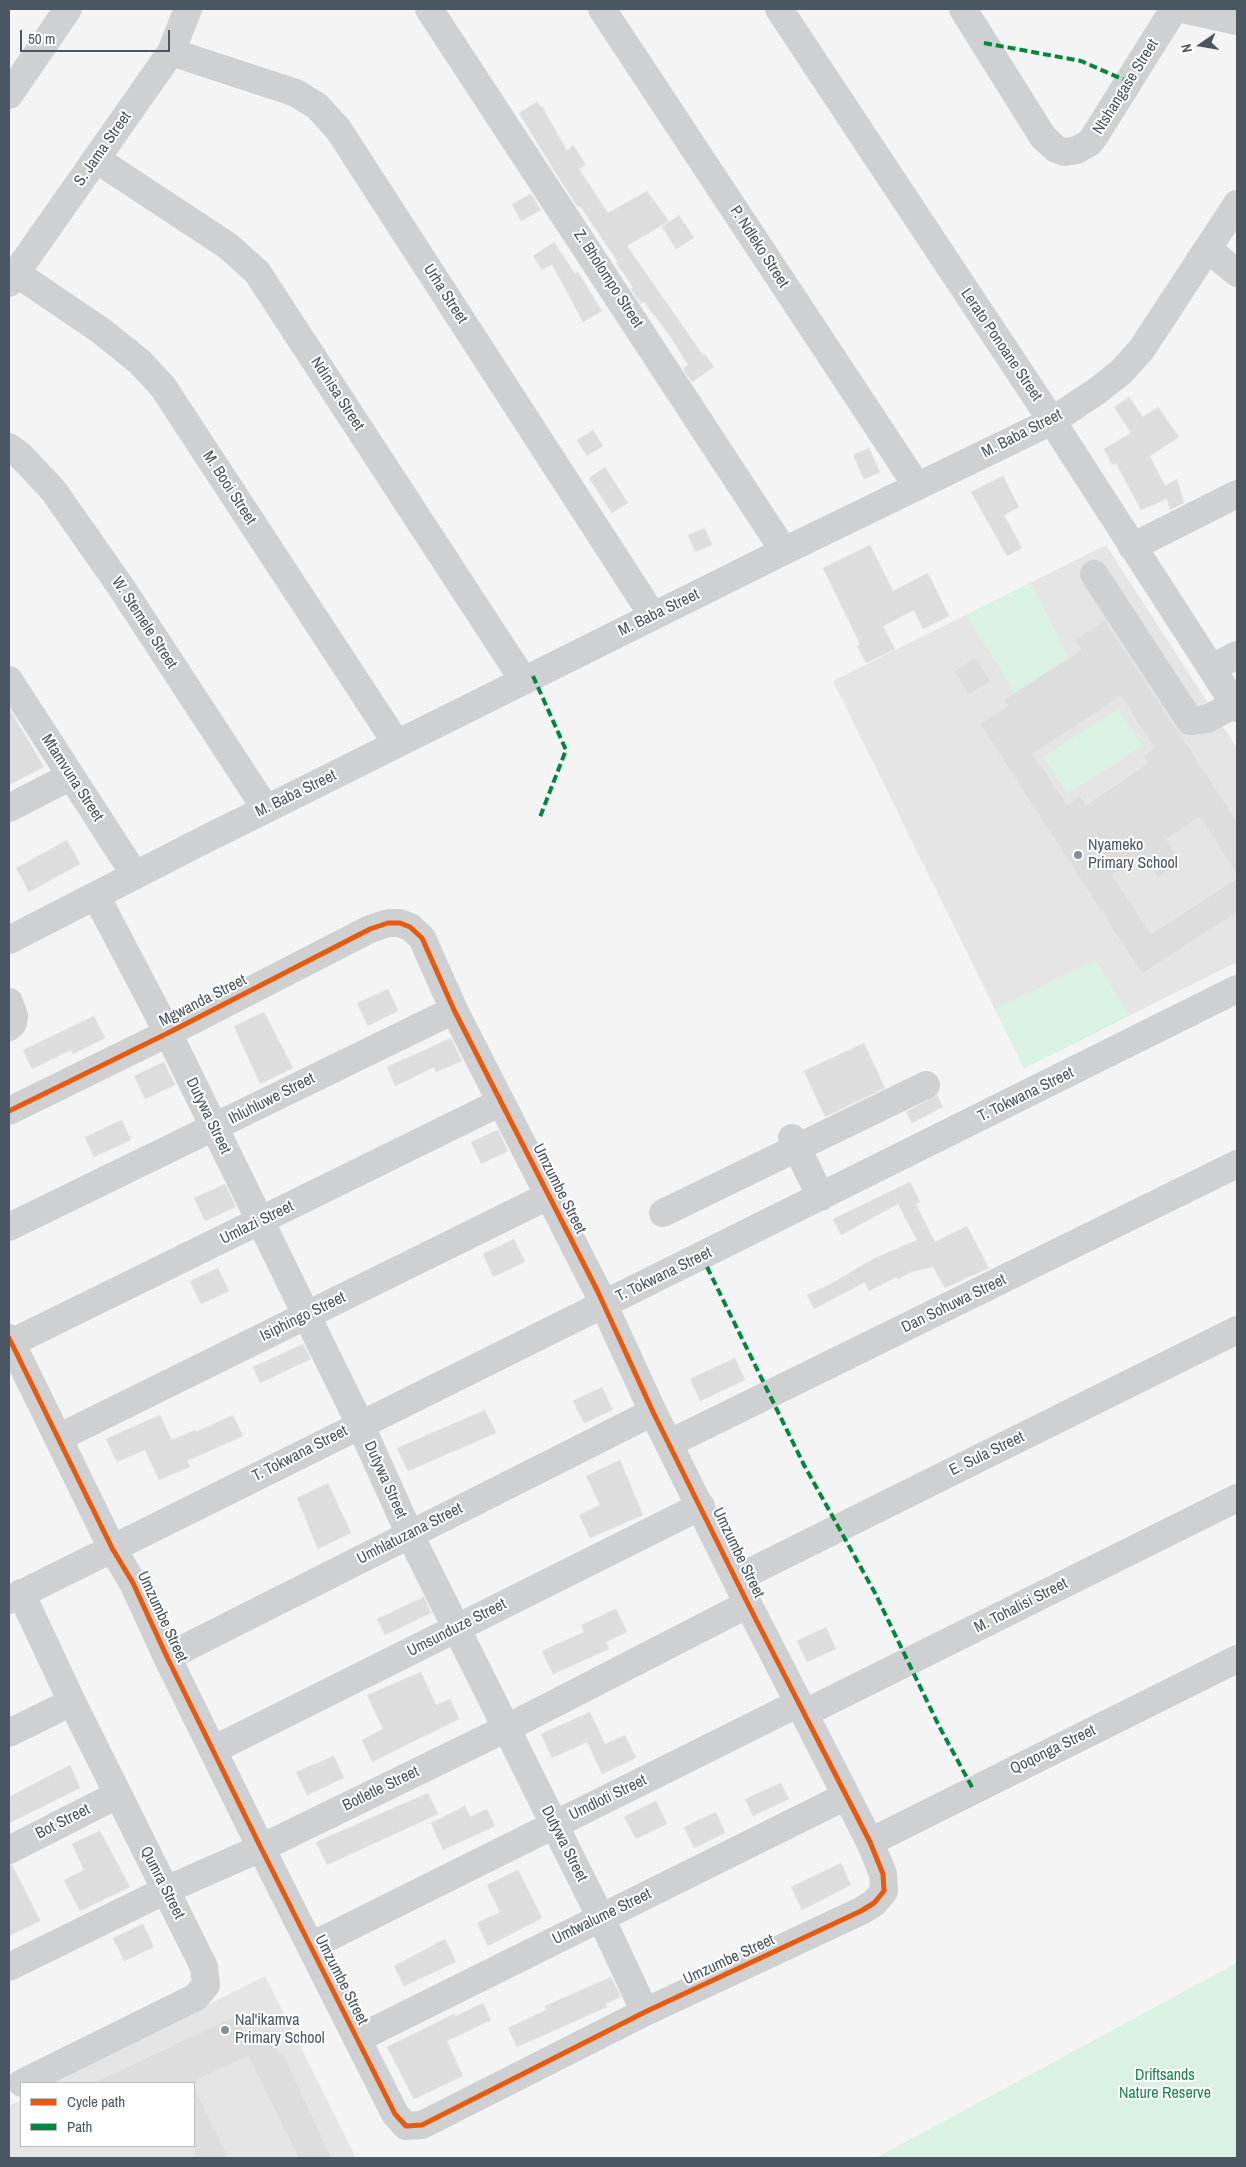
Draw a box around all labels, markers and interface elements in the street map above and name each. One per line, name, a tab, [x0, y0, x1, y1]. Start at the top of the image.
scale bar	[22, 20, 172, 52]
north arrow	[1176, 20, 1226, 70]
text: 50 m	[28, 28, 55, 49]
street label: Ntshangase Street	[1089, 36, 1163, 138]
text: N	[1177, 42, 1196, 54]
street label: S. Jama Street	[70, 108, 136, 190]
street label: P. Ndleko Street	[725, 202, 793, 292]
street label: Z. Bholompo Street	[569, 226, 647, 332]
street label: Urha Street	[419, 261, 471, 327]
street label: Lerato Ponoane Street	[956, 285, 1046, 405]
street label: Ndinisa Street	[306, 354, 368, 434]
street label: M. Baba Street	[979, 406, 1065, 462]
street label: M. Booi Street	[198, 448, 260, 528]
street label: W. Stemele Street	[107, 573, 181, 673]
street label: M. Baba Street	[615, 585, 703, 641]
street label: Mtamvuna Street	[37, 731, 107, 825]
street label: M. Baba Street	[252, 766, 340, 822]
place label: Nyameko Primary School	[1088, 836, 1178, 874]
marker: Nyameko Primary School	[1072, 849, 1084, 861]
street label: Mgwanda Street	[156, 971, 250, 1031]
street label: T. Tokwana Street	[975, 1064, 1077, 1126]
street label: Ihluhluwe Street	[226, 1069, 318, 1129]
street label: Dutywa Street	[181, 1075, 235, 1157]
street label: Umzumbe Street	[528, 1141, 590, 1237]
street label: Umlazi Street	[217, 1197, 297, 1249]
street label: T. Tokwana Street	[613, 1244, 715, 1306]
street label: Dan Sohuwa Street	[899, 1270, 1009, 1338]
street label: Isiphingo Street	[257, 1288, 349, 1346]
street label: T. Tokwana Street	[249, 1422, 351, 1486]
street label: E. Sula Street	[946, 1428, 1028, 1480]
street label: Dutywa Street	[359, 1438, 411, 1522]
street label: Umhlatuzana Street	[354, 1499, 466, 1569]
street label: Umzumbe Street	[708, 1505, 768, 1601]
street label: Umzumbe Street	[132, 1568, 192, 1666]
street label: M. Tohalisi Street	[971, 1574, 1071, 1638]
street label: Umsunduze Street	[404, 1595, 510, 1661]
street label: Qoqonga Street	[1007, 1721, 1099, 1779]
street label: Botletle Street	[340, 1762, 422, 1816]
street label: Umdloti Street	[566, 1771, 650, 1825]
street label: Bot Street	[33, 1800, 93, 1844]
street label: Dutywa Street	[537, 1803, 591, 1885]
street label: Qumra Street	[136, 1844, 188, 1922]
street label: Umtwalume Street	[549, 1885, 655, 1949]
street label: Umzumbe Street	[680, 1930, 778, 1990]
street label: Umzumbe Street	[310, 1932, 372, 2028]
place label: Nal'ikamva Primary School	[235, 2011, 325, 2049]
marker: Nal'ikamva Primary School	[219, 2024, 231, 2036]
park label: Driftsands Nature Reserve	[1119, 2066, 1211, 2104]
legend	[20, 2082, 195, 2147]
text: Cycle path	[67, 2091, 125, 2112]
text: Path	[67, 2116, 92, 2137]

